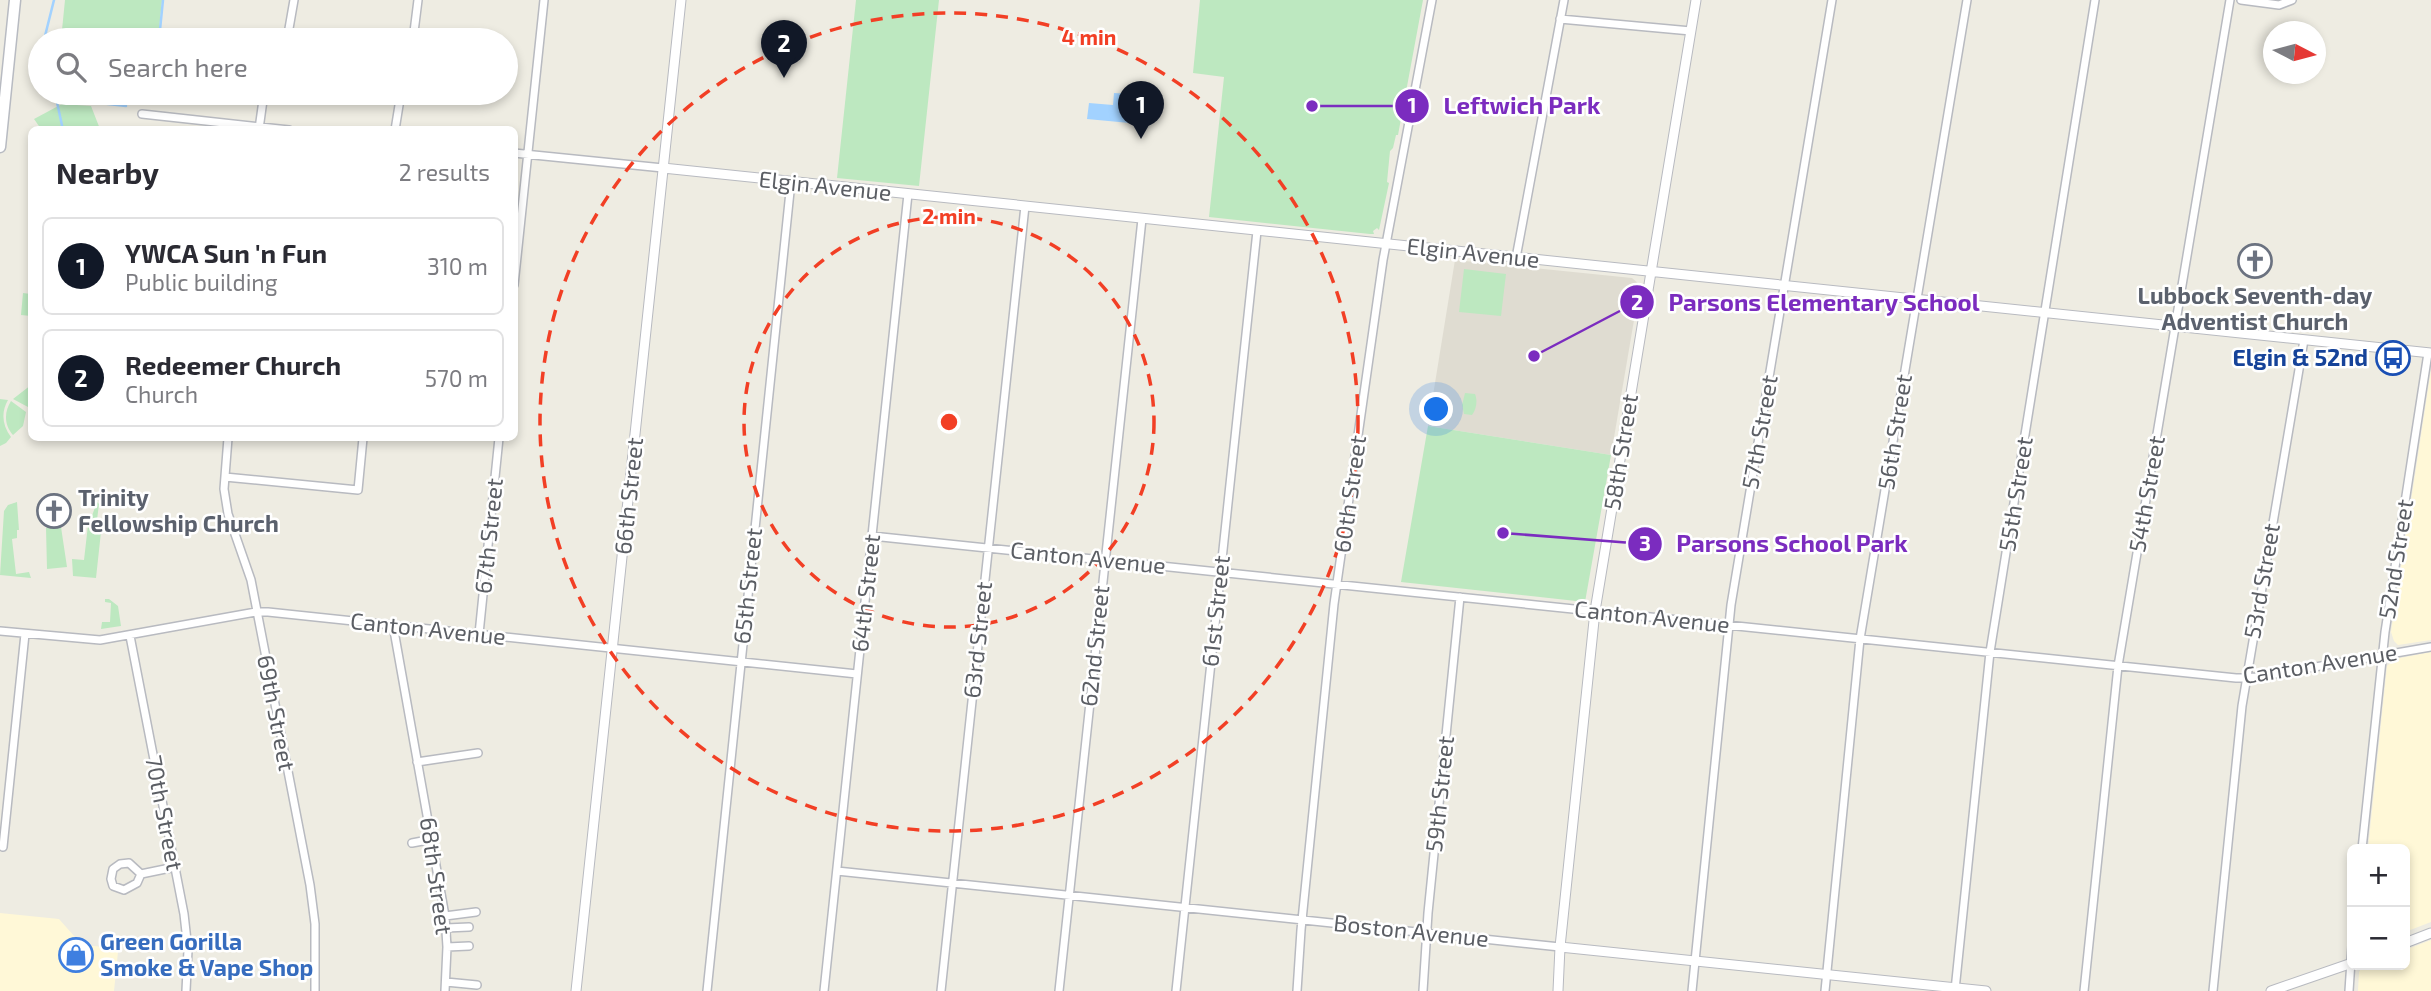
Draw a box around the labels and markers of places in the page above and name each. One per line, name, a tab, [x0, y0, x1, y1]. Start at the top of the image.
pin: 2	[761, 20, 807, 78]
pin: 1	[1118, 81, 1164, 139]
callout: Leftwich Park	[1395, 83, 1615, 128]
church icon: Lubbock Seventh-day Adventist Church	[2236, 242, 2274, 280]
callout: Parsons Elementary School	[1619, 280, 1994, 325]
place label: Lubbock Seventh-day Adventist Church	[2138, 281, 2372, 335]
bus stop icon: Elgin & 52nd	[2374, 339, 2412, 377]
place label: Elgin & 52nd	[2232, 343, 2368, 371]
centre of rings	[937, 410, 961, 434]
place label: Trinity Fellowship Church	[78, 483, 279, 537]
church icon: Trinity Fellowship Church	[35, 492, 73, 530]
callout: Parsons School Park	[1627, 522, 1922, 567]
place label: Green Gorilla Smoke & Vape Shop	[100, 927, 313, 981]
shop icon: Green Gorilla Smoke & Vape Shop	[57, 936, 95, 974]

